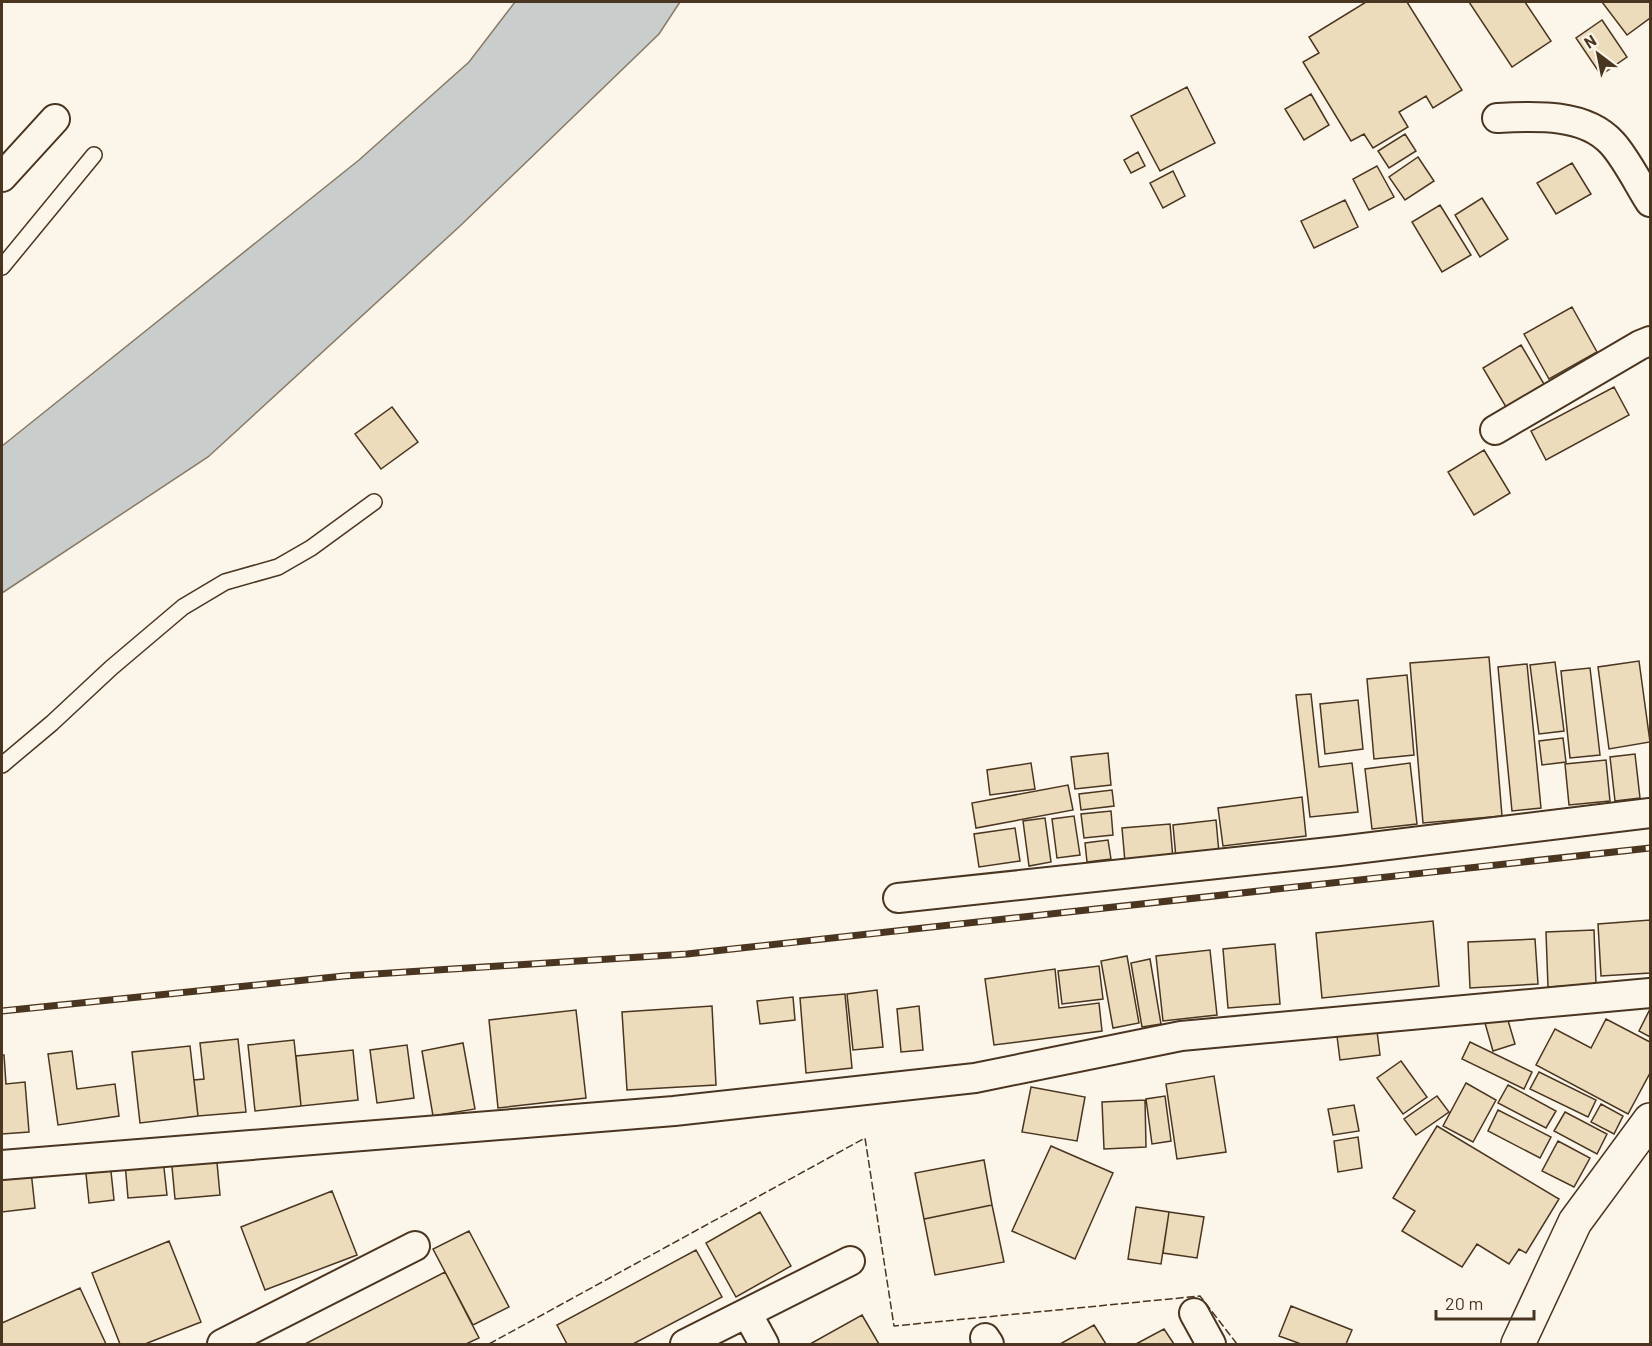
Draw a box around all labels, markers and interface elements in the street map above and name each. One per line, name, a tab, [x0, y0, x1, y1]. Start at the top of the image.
north arrow	[1568, 24, 1628, 84]
text: N	[1580, 30, 1599, 52]
scale bar	[1436, 1283, 1534, 1321]
text: 20 m	[1445, 1292, 1483, 1314]

